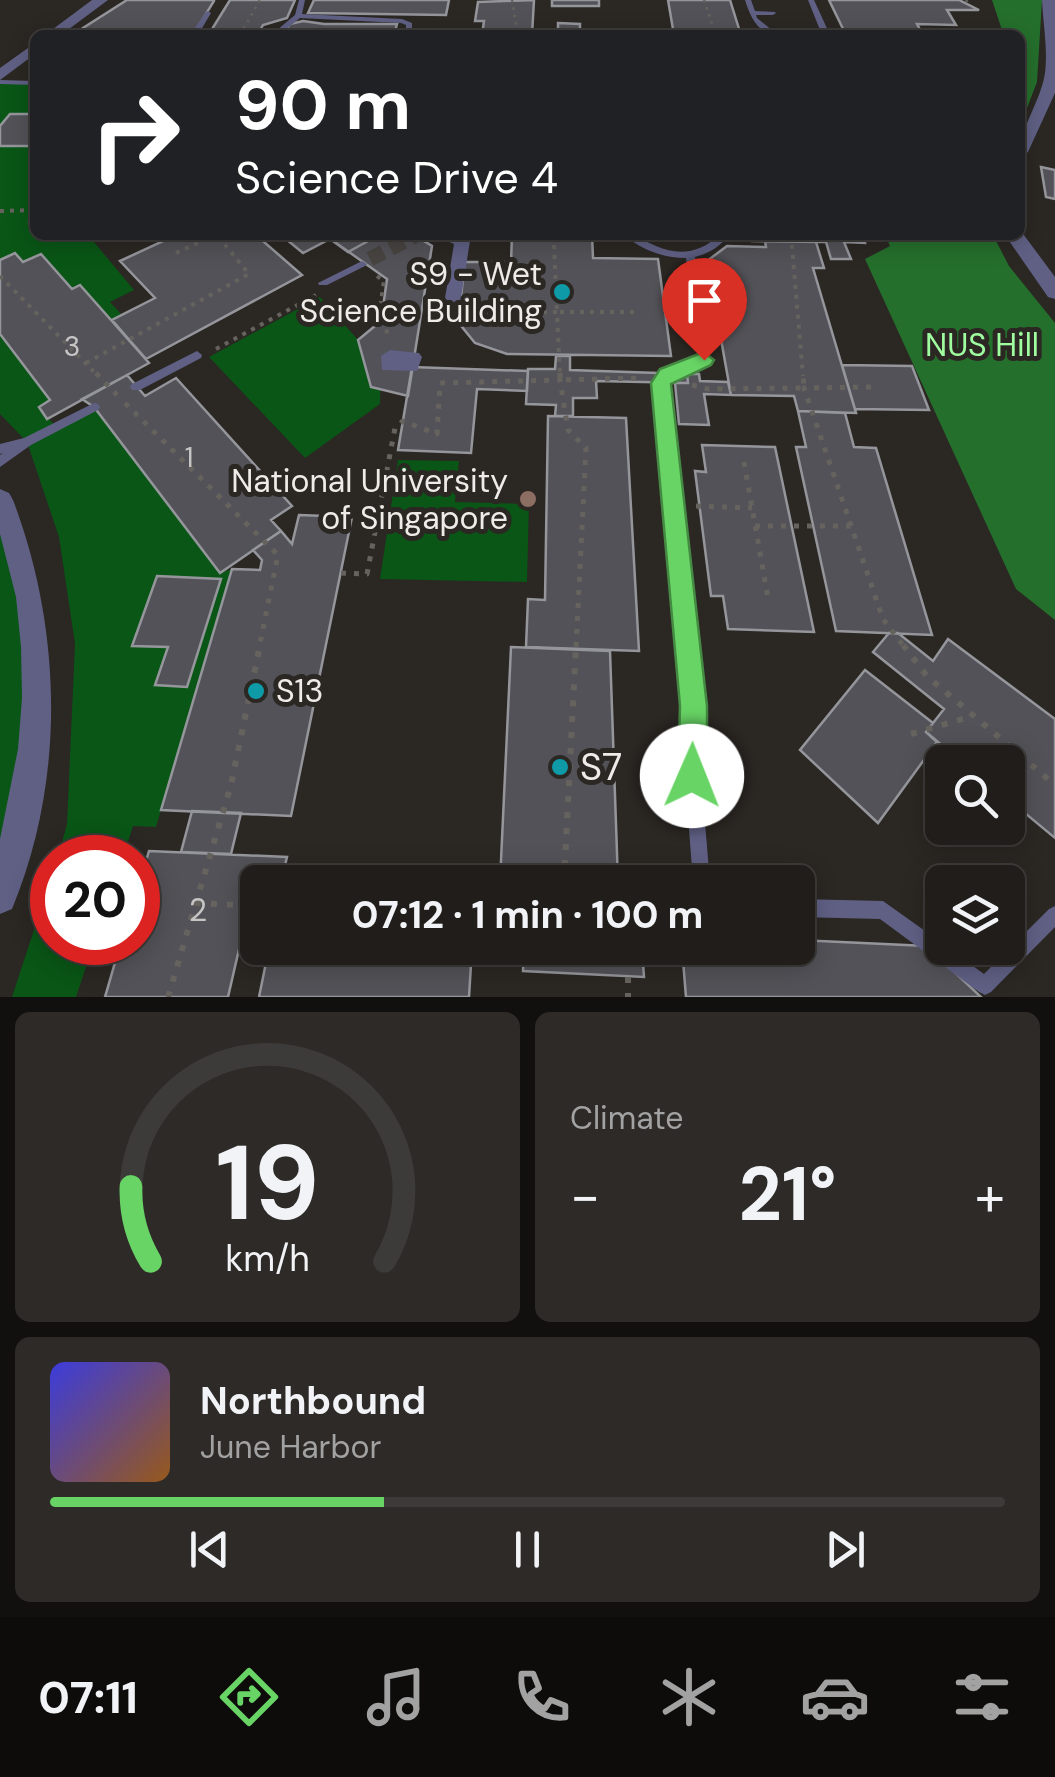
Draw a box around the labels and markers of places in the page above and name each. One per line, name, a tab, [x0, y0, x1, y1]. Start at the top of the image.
place label: S9 - Wet Science Building	[300, 253, 542, 332]
pin	[662, 258, 747, 361]
marker: S9 - Wet Science Building	[551, 281, 573, 303]
place label: National University of Singapore	[231, 460, 508, 539]
marker: National University of Singapore	[517, 488, 539, 510]
place label: S13	[276, 670, 323, 712]
marker: S13	[245, 680, 267, 702]
place label: S7	[580, 742, 622, 792]
marker: S7	[549, 756, 571, 778]

